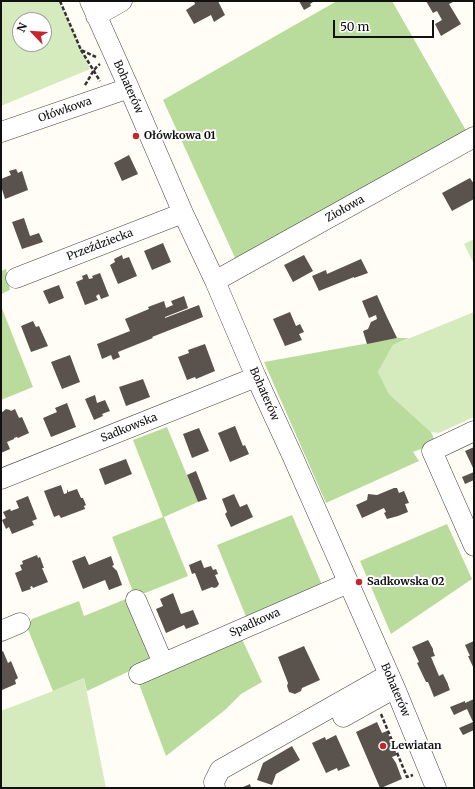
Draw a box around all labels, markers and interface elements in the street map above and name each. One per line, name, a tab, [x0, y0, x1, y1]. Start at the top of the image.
north arrow	[12, 12, 52, 52]
scale bar	[335, 12, 436, 38]
text: 50 m	[340, 19, 369, 34]
text: N	[14, 20, 30, 34]
street label: Bohaterów	[110, 58, 146, 116]
street label: Ołówkowa	[37, 95, 93, 125]
place label: Ołówkowa 01	[144, 129, 216, 143]
marker: Ołówkowa 01	[131, 131, 141, 141]
street label: Ziołowa	[323, 193, 367, 225]
street label: Przeździecka	[65, 226, 135, 264]
street label: Bohaterów	[246, 365, 282, 423]
street label: Sadkowska	[99, 411, 159, 445]
place label: Sadkowska 02	[367, 575, 445, 589]
marker: Sadkowska 02	[354, 577, 364, 587]
street label: Spadkowa	[228, 606, 282, 640]
street label: Bohaterów	[378, 661, 412, 719]
place label: Lewiatan	[391, 739, 441, 753]
marker: Lewiatan	[378, 741, 388, 751]

